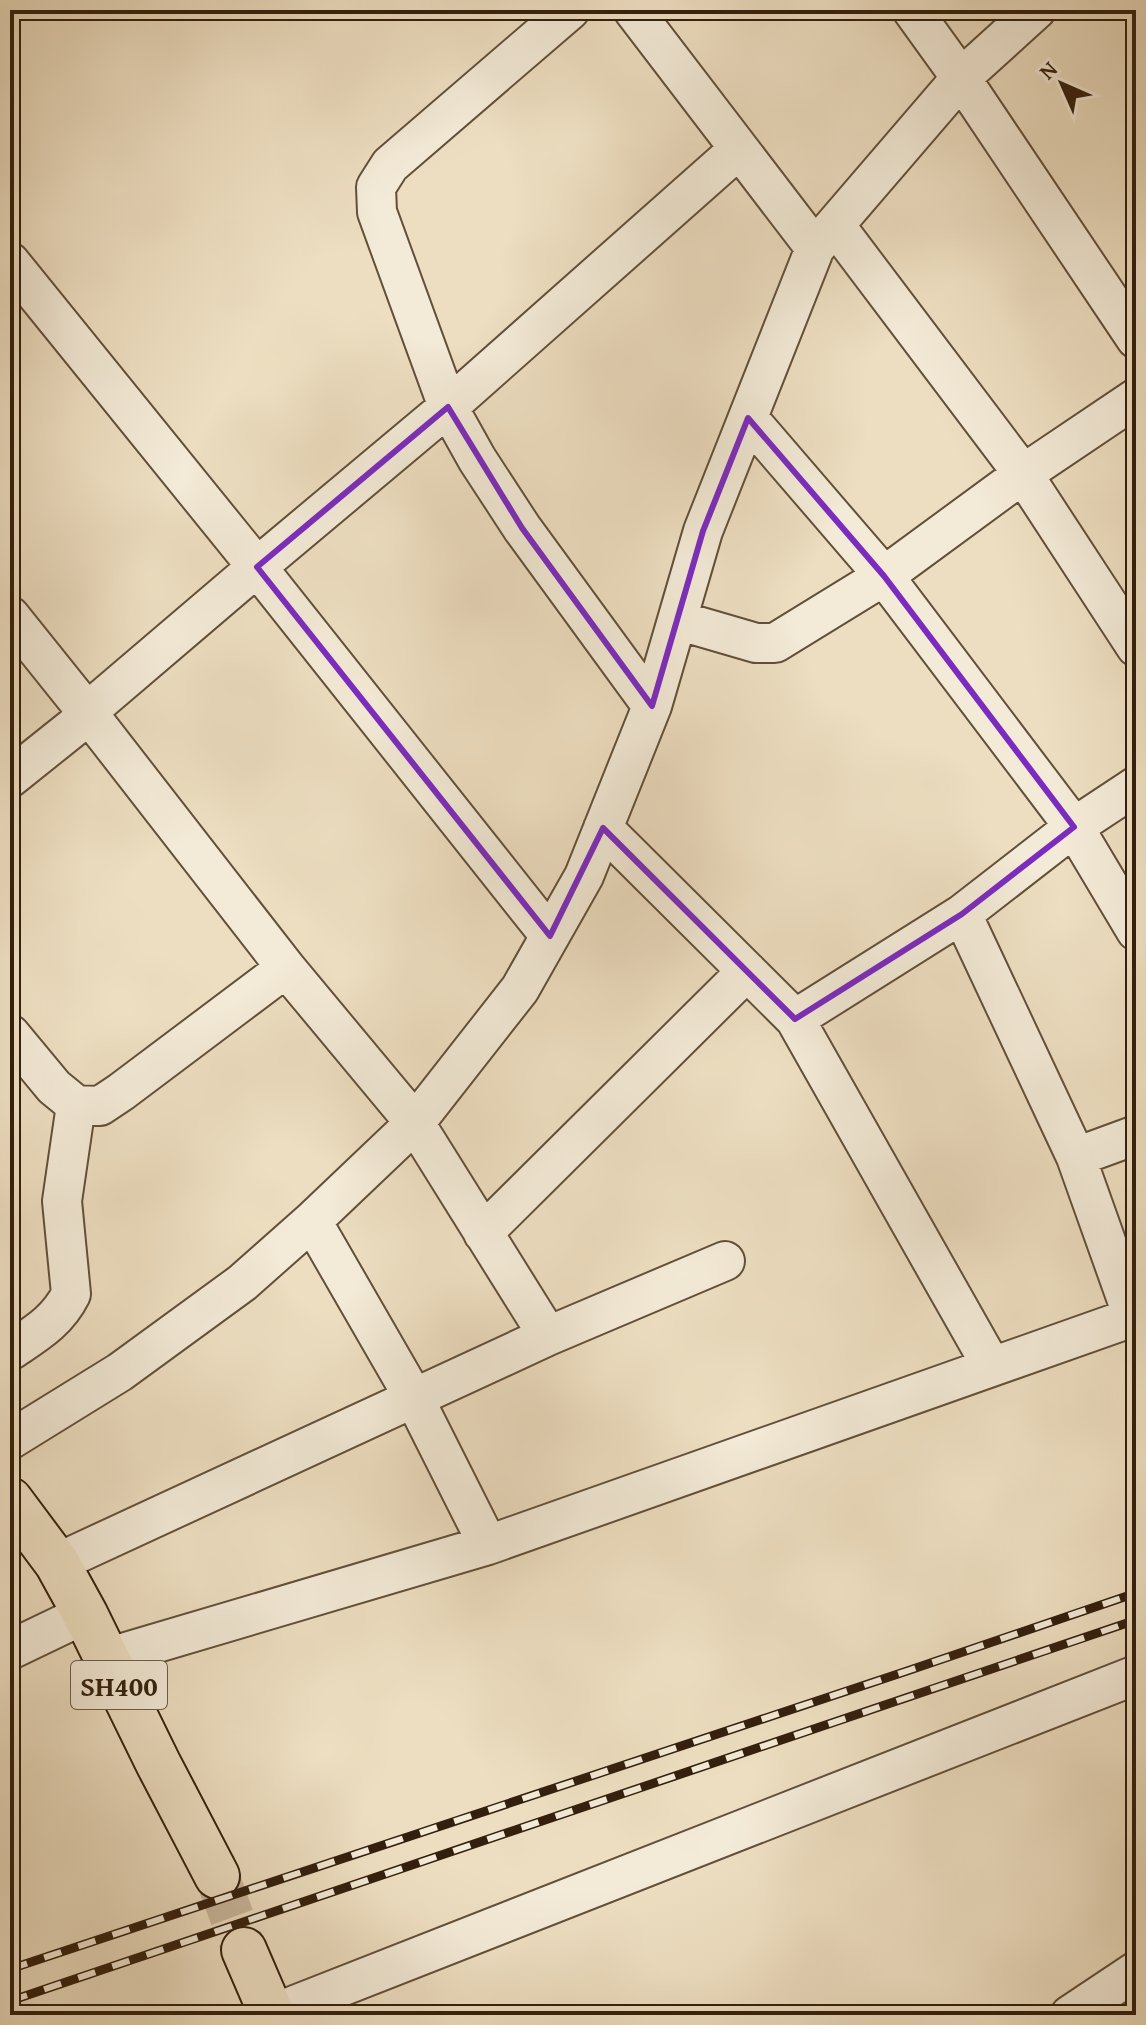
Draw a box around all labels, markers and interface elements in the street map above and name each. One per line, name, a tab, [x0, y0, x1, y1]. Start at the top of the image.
north arrow	[1022, 44, 1102, 124]
text: N	[1031, 53, 1065, 86]
road number: SH400	[71, 1661, 167, 1709]

